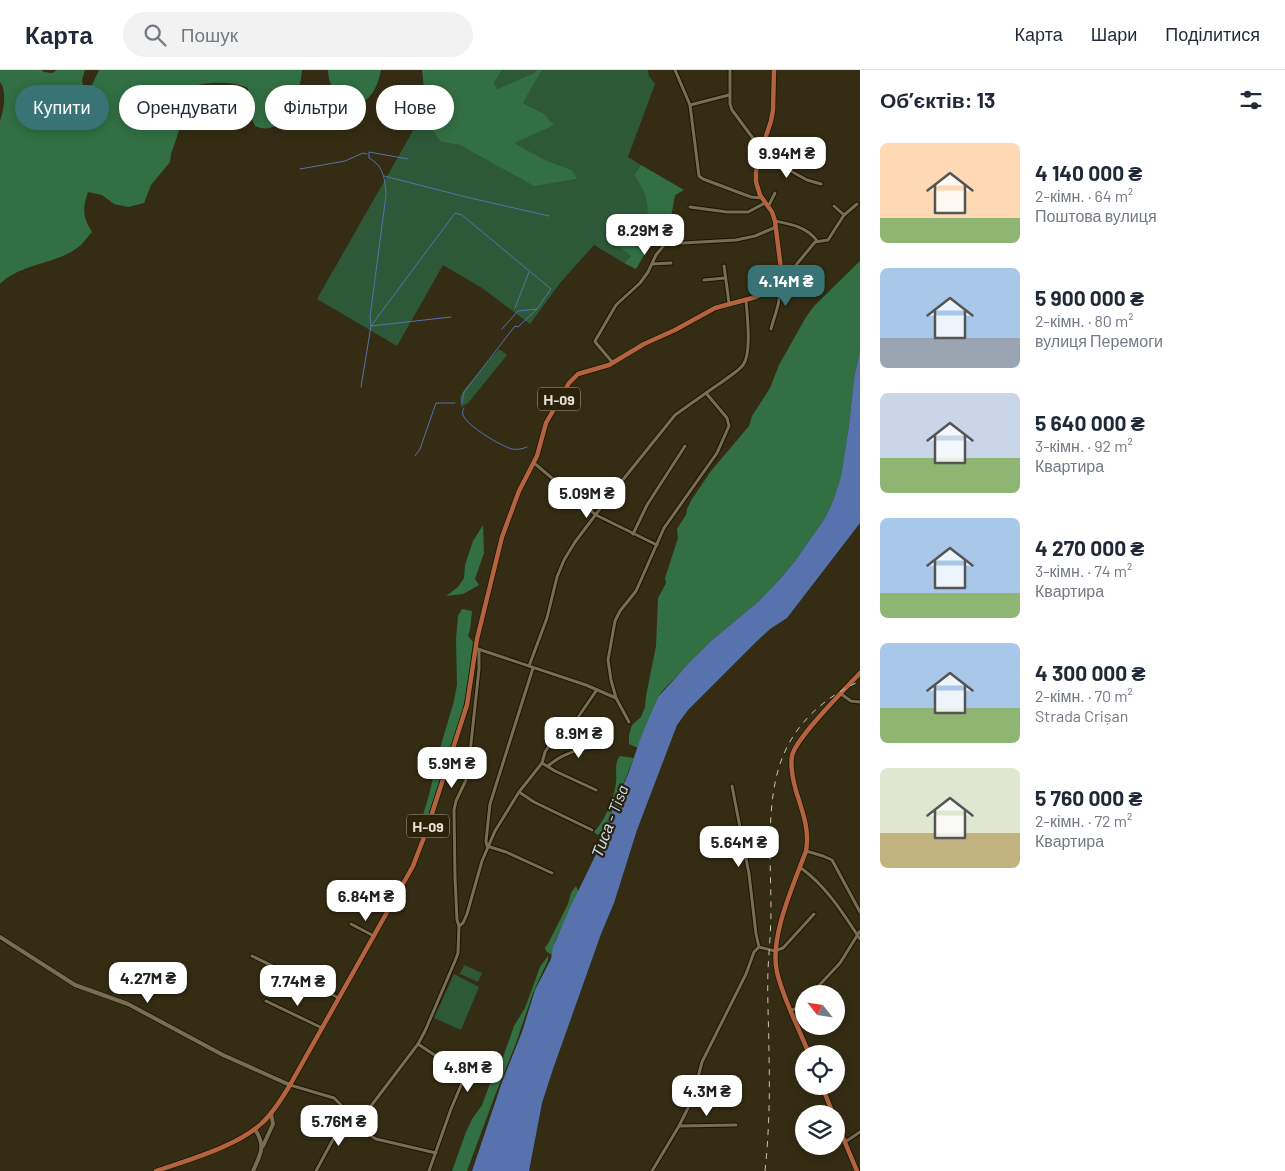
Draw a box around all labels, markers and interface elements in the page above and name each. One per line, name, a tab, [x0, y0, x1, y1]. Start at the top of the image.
search box	[123, 12, 473, 57]
text: Карта	[25, 20, 93, 49]
icon: search	[141, 21, 169, 49]
text: Пошук	[181, 23, 238, 46]
text: Карта	[1015, 23, 1063, 45]
text: Шари	[1091, 23, 1137, 45]
text: Поділитися	[1165, 23, 1260, 45]
chip: Купити	[15, 85, 109, 130]
chip: Орендувати	[119, 85, 255, 130]
chip: Фільтри	[265, 85, 366, 130]
chip: Нове	[376, 85, 454, 130]
icon: filters	[1237, 86, 1265, 114]
text: Об’єктів: 13	[880, 87, 995, 112]
pin: 9.94M ₴	[741, 136, 833, 179]
text: 9.94M ₴	[759, 143, 815, 162]
text: 4 140 000 ₴	[1035, 160, 1142, 185]
icon: home	[920, 163, 980, 223]
text: 2-кімн. · 64 m²	[1035, 186, 1133, 205]
text: Поштова вулиця	[1035, 206, 1157, 225]
pin: 8.29M ₴	[599, 214, 691, 256]
text: 8.29M ₴	[617, 220, 673, 239]
pin: 4.14M ₴	[740, 264, 832, 307]
text: 4.14M ₴	[759, 271, 813, 290]
text: 5 900 000 ₴	[1035, 285, 1144, 310]
icon: home	[920, 288, 980, 348]
text: 2-кімн. · 80 m²	[1035, 311, 1134, 330]
text: вулиця Перемоги	[1035, 331, 1163, 350]
road number: Н-09	[538, 388, 580, 410]
text: 5 640 000 ₴	[1035, 410, 1145, 435]
icon: home	[920, 413, 980, 473]
text: 3-кімн. · 92 m²	[1035, 436, 1133, 455]
text: Квартира	[1035, 456, 1104, 475]
pin: 5.09M ₴	[541, 476, 633, 519]
text: 5.09M ₴	[559, 483, 615, 502]
text: 4 270 000 ₴	[1035, 535, 1144, 560]
icon: home	[920, 538, 980, 598]
text: 3-кімн. · 74 m²	[1035, 561, 1132, 580]
text: Квартира	[1035, 581, 1104, 600]
text: 4 300 000 ₴	[1035, 660, 1146, 685]
icon: home	[920, 663, 980, 723]
text: 2-кімн. · 70 m²	[1035, 686, 1133, 705]
text: Strada Crișan	[1035, 706, 1128, 725]
pin: 8.9M ₴	[538, 716, 620, 759]
text: 8.9M ₴	[556, 723, 602, 742]
pin: 5.9M ₴	[411, 746, 493, 789]
text: 5.9M ₴	[429, 753, 475, 772]
water label: Тиса - Tisa	[587, 782, 631, 860]
text: 5 760 000 ₴	[1035, 785, 1143, 810]
icon: home	[920, 788, 980, 848]
text: 2-кімн. · 72 m²	[1035, 811, 1132, 830]
road number: Н-09	[407, 814, 449, 838]
pin: 5.64M ₴	[693, 826, 785, 868]
text: Квартира	[1035, 831, 1104, 850]
text: 5.64M ₴	[711, 832, 767, 851]
pin: 6.84M ₴	[320, 880, 412, 922]
text: 6.84M ₴	[338, 886, 394, 905]
pin: 4.27M ₴	[102, 962, 194, 1004]
pin: 7.74M ₴	[252, 964, 344, 1007]
text: 4.27M ₴	[120, 968, 176, 987]
text: 7.74M ₴	[271, 971, 325, 990]
north arrow	[795, 985, 845, 1035]
map controls	[795, 985, 845, 1155]
button: locate	[795, 1045, 845, 1095]
pin: 4.8M ₴	[427, 1050, 509, 1093]
text: 4.8M ₴	[444, 1057, 492, 1076]
pin: 4.3M ₴	[666, 1074, 748, 1117]
text: 4.3M ₴	[683, 1081, 731, 1100]
pin: 5.76M ₴	[293, 1104, 385, 1147]
button: layers	[795, 1105, 845, 1155]
text: 5.76M ₴	[312, 1111, 366, 1130]

